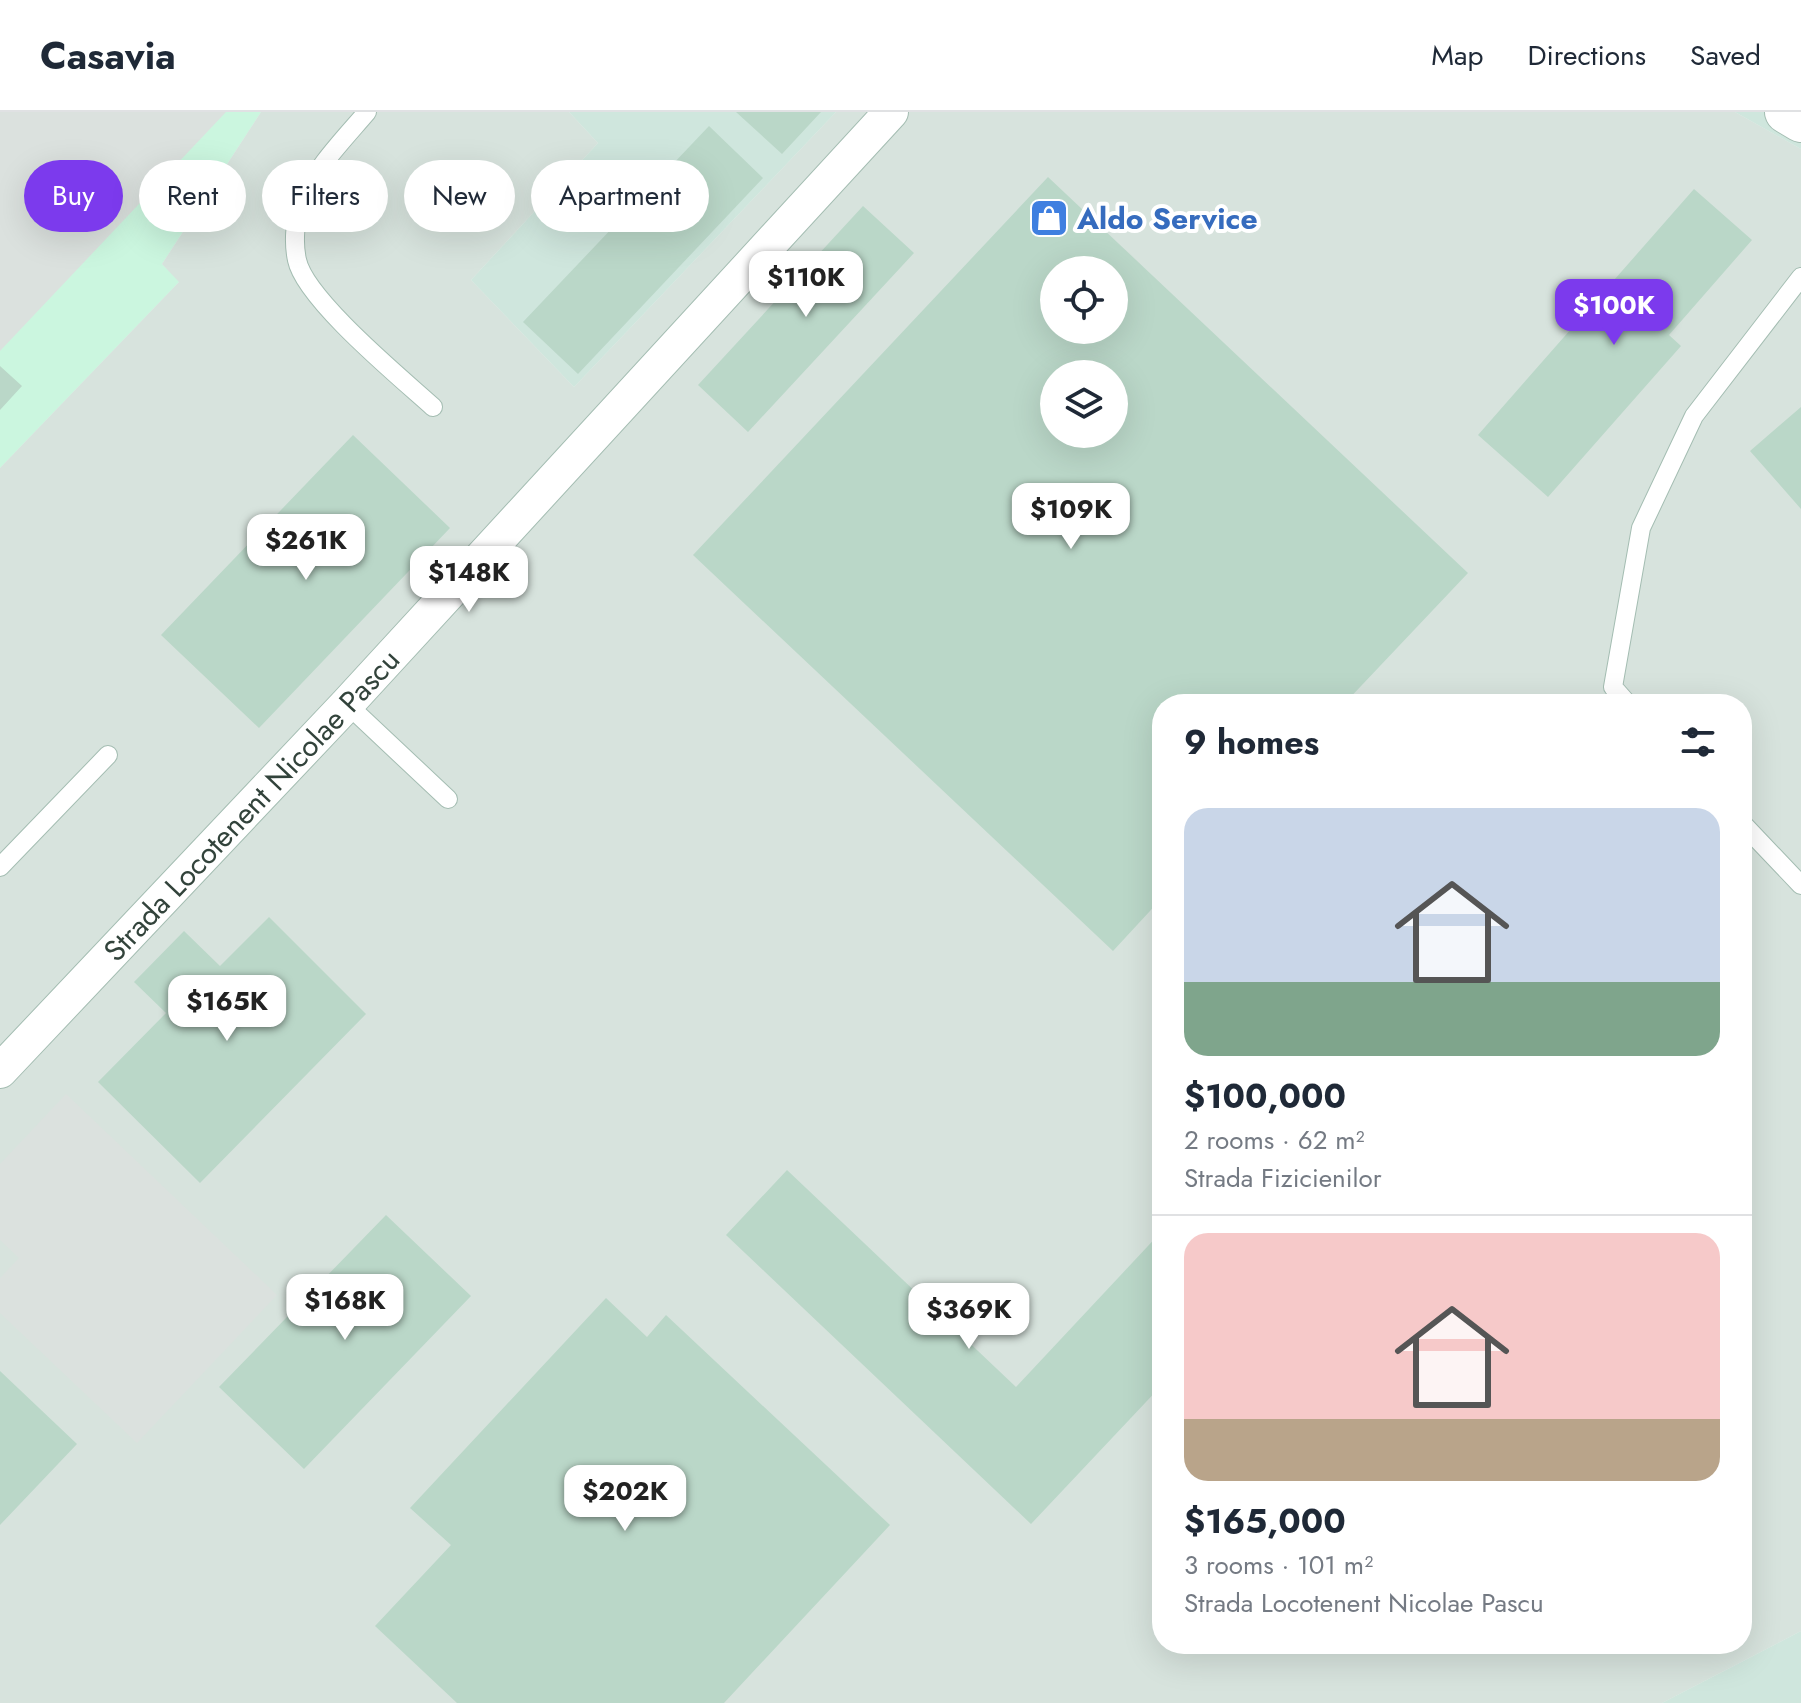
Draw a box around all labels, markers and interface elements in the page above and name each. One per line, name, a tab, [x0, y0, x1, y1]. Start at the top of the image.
text: Casavia	[40, 28, 176, 83]
text: Map	[1431, 35, 1483, 76]
text: Directions	[1527, 35, 1646, 76]
text: Saved	[1690, 35, 1761, 76]
chip: Buy	[24, 160, 123, 232]
chip: Rent	[139, 160, 246, 232]
chip: Filters	[262, 160, 388, 232]
chip: New	[404, 160, 515, 232]
chip: Apartment	[531, 160, 709, 232]
shop icon: Aldo Service	[1028, 197, 1070, 239]
place label: Aldo Service	[1076, 197, 1258, 240]
pin: $110K	[750, 251, 862, 319]
map controls	[1040, 256, 1128, 448]
button: locate	[1040, 256, 1128, 344]
text: $110K	[767, 258, 845, 296]
pin: $100K	[1558, 279, 1670, 347]
text: $100K	[1573, 286, 1655, 324]
button: layers	[1040, 360, 1128, 448]
pin: $109K	[1015, 483, 1127, 551]
text: $109K	[1030, 490, 1112, 528]
pin: $261K	[250, 514, 362, 582]
text: $261K	[265, 521, 347, 559]
pin: $148K	[413, 546, 525, 614]
text: $148K	[428, 553, 510, 591]
street label: Strada Locotenent Nicolae Pascu	[93, 639, 409, 971]
text: 9 homes	[1184, 718, 1319, 767]
icon: filters	[1676, 720, 1720, 764]
icon: home	[1380, 860, 1524, 1004]
pin: $165K	[171, 975, 283, 1043]
text: $165K	[186, 982, 268, 1020]
text: $100,000	[1184, 1072, 1346, 1121]
text: 2 rooms · 62 m²	[1184, 1121, 1365, 1159]
text: Strada Fizicienilor	[1184, 1159, 1382, 1197]
pin: $168K	[289, 1274, 401, 1342]
text: $168K	[304, 1281, 386, 1319]
pin: $369K	[913, 1283, 1025, 1351]
icon: home	[1380, 1285, 1524, 1429]
text: $369K	[926, 1290, 1012, 1328]
pin: $202K	[569, 1465, 681, 1533]
text: $202K	[582, 1472, 668, 1510]
text: $165,000	[1184, 1497, 1346, 1546]
text: 3 rooms · 101 m²	[1184, 1546, 1373, 1584]
text: Strada Locotenent Nicolae Pascu	[1184, 1584, 1544, 1622]

